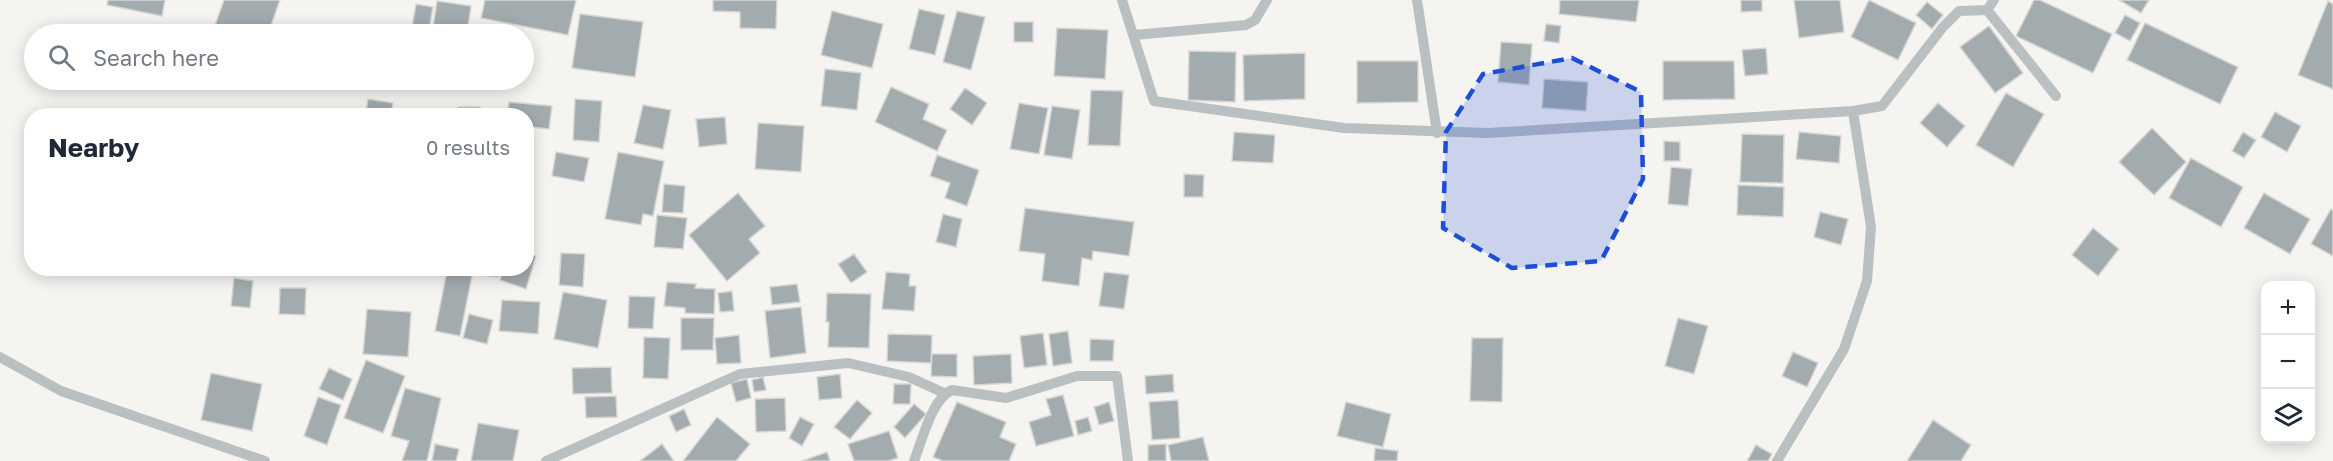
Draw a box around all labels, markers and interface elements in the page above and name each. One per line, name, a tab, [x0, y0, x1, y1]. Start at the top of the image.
search box	[24, 24, 534, 90]
icon: search	[45, 41, 78, 74]
text: Search here	[93, 44, 219, 71]
text: Nearby	[48, 132, 139, 163]
text: 0 results	[426, 135, 510, 159]
map controls	[2261, 281, 2315, 443]
button: +	[2261, 281, 2315, 335]
button: −	[2261, 335, 2315, 389]
button: layers	[2261, 389, 2315, 443]

